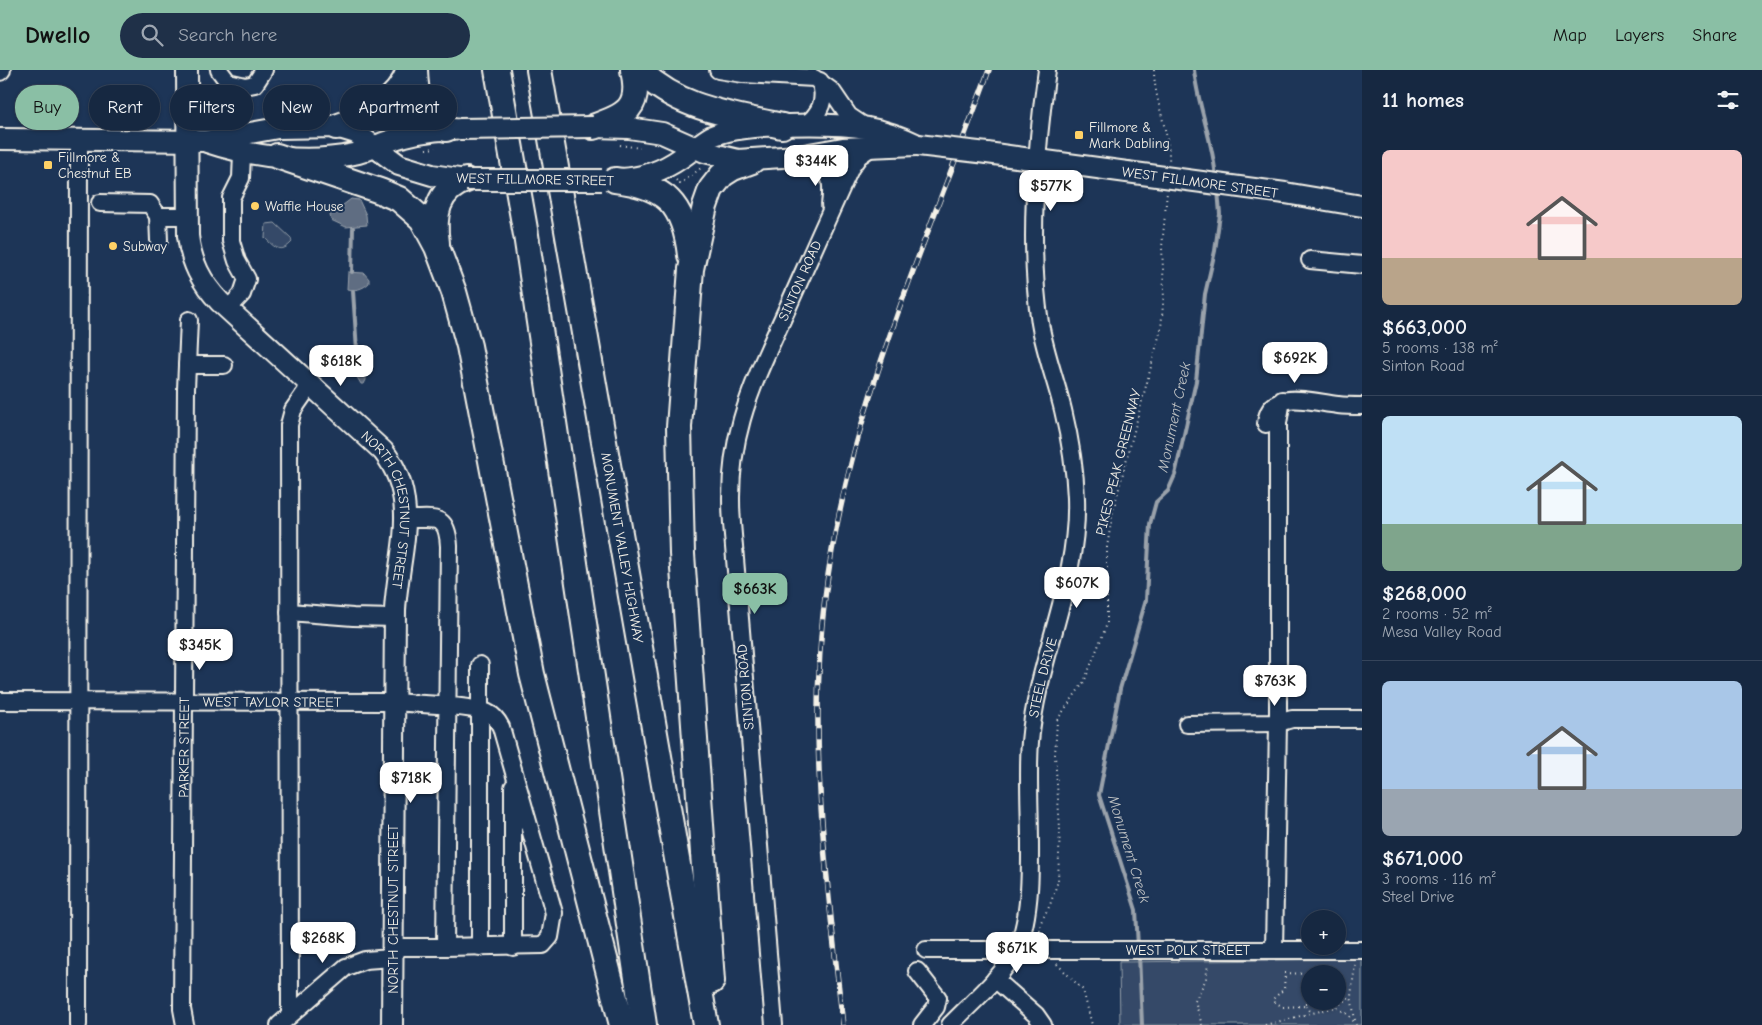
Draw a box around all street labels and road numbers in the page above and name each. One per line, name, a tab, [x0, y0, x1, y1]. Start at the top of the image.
street label: WEST FILLMORE STREET	[1121, 163, 1280, 202]
street label: WEST FILLMORE STREET	[456, 170, 615, 189]
street label: SINTON ROAD	[775, 238, 826, 324]
street label: PIKES PEAK GREENWAY	[1092, 386, 1145, 537]
street label: NORTH CHESTNUT STREET	[358, 427, 413, 590]
street label: MONUMENT VALLEY HIGHWAY	[597, 451, 647, 645]
street label: STEEL DRIVE	[1025, 635, 1061, 719]
street label: SINTON ROAD	[733, 643, 758, 731]
street label: WEST TAYLOR STREET	[203, 694, 342, 711]
street label: PARKER STREET	[175, 696, 193, 798]
street label: NORTH CHESTNUT STREET	[385, 824, 402, 994]
street label: WEST POLK STREET	[1126, 942, 1251, 959]

